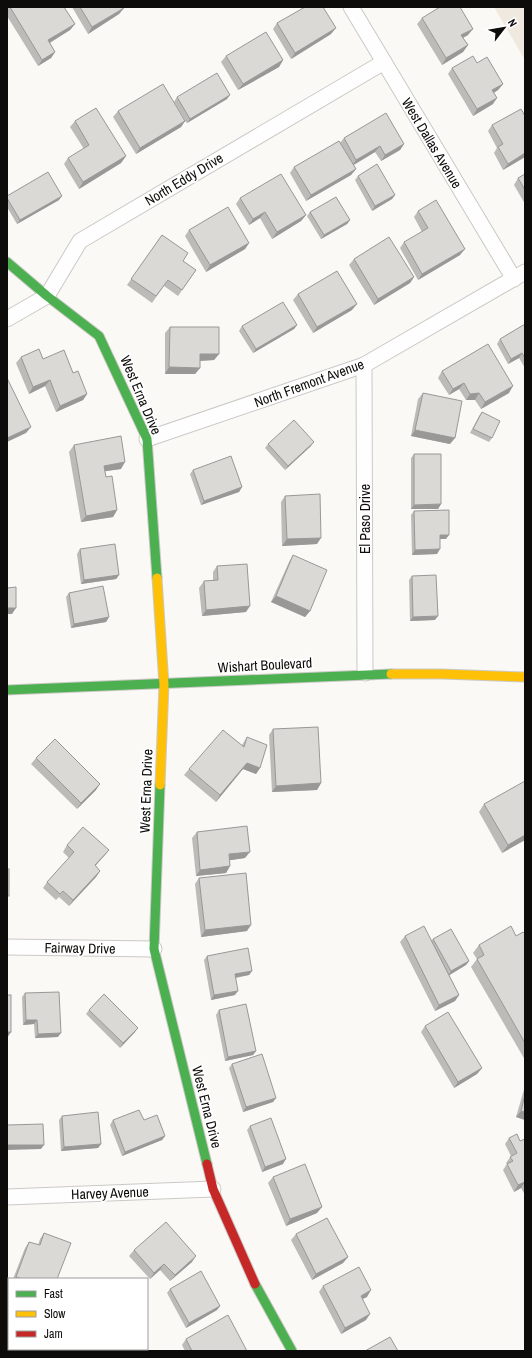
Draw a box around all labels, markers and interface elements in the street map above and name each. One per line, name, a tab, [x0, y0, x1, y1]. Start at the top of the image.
north arrow	[484, 8, 524, 48]
text: N	[505, 16, 520, 29]
street label: West Dallas Avenue	[398, 95, 466, 191]
street label: North Eddy Drive	[142, 149, 226, 209]
street label: West Erna Drive	[116, 353, 166, 437]
street label: North Fremont Avenue	[252, 355, 366, 411]
street label: El Paso Drive	[356, 484, 374, 554]
street label: Wishart Boulevard	[217, 654, 313, 676]
street label: West Erna Drive	[136, 749, 156, 833]
street label: Fairway Drive	[44, 938, 116, 958]
street label: West Erna Drive	[188, 1064, 226, 1150]
street label: Harvey Avenue	[71, 1183, 149, 1203]
legend	[8, 1278, 148, 1350]
text: Fast	[44, 1286, 63, 1302]
text: Slow	[44, 1306, 66, 1322]
text: Jam	[44, 1326, 63, 1342]

